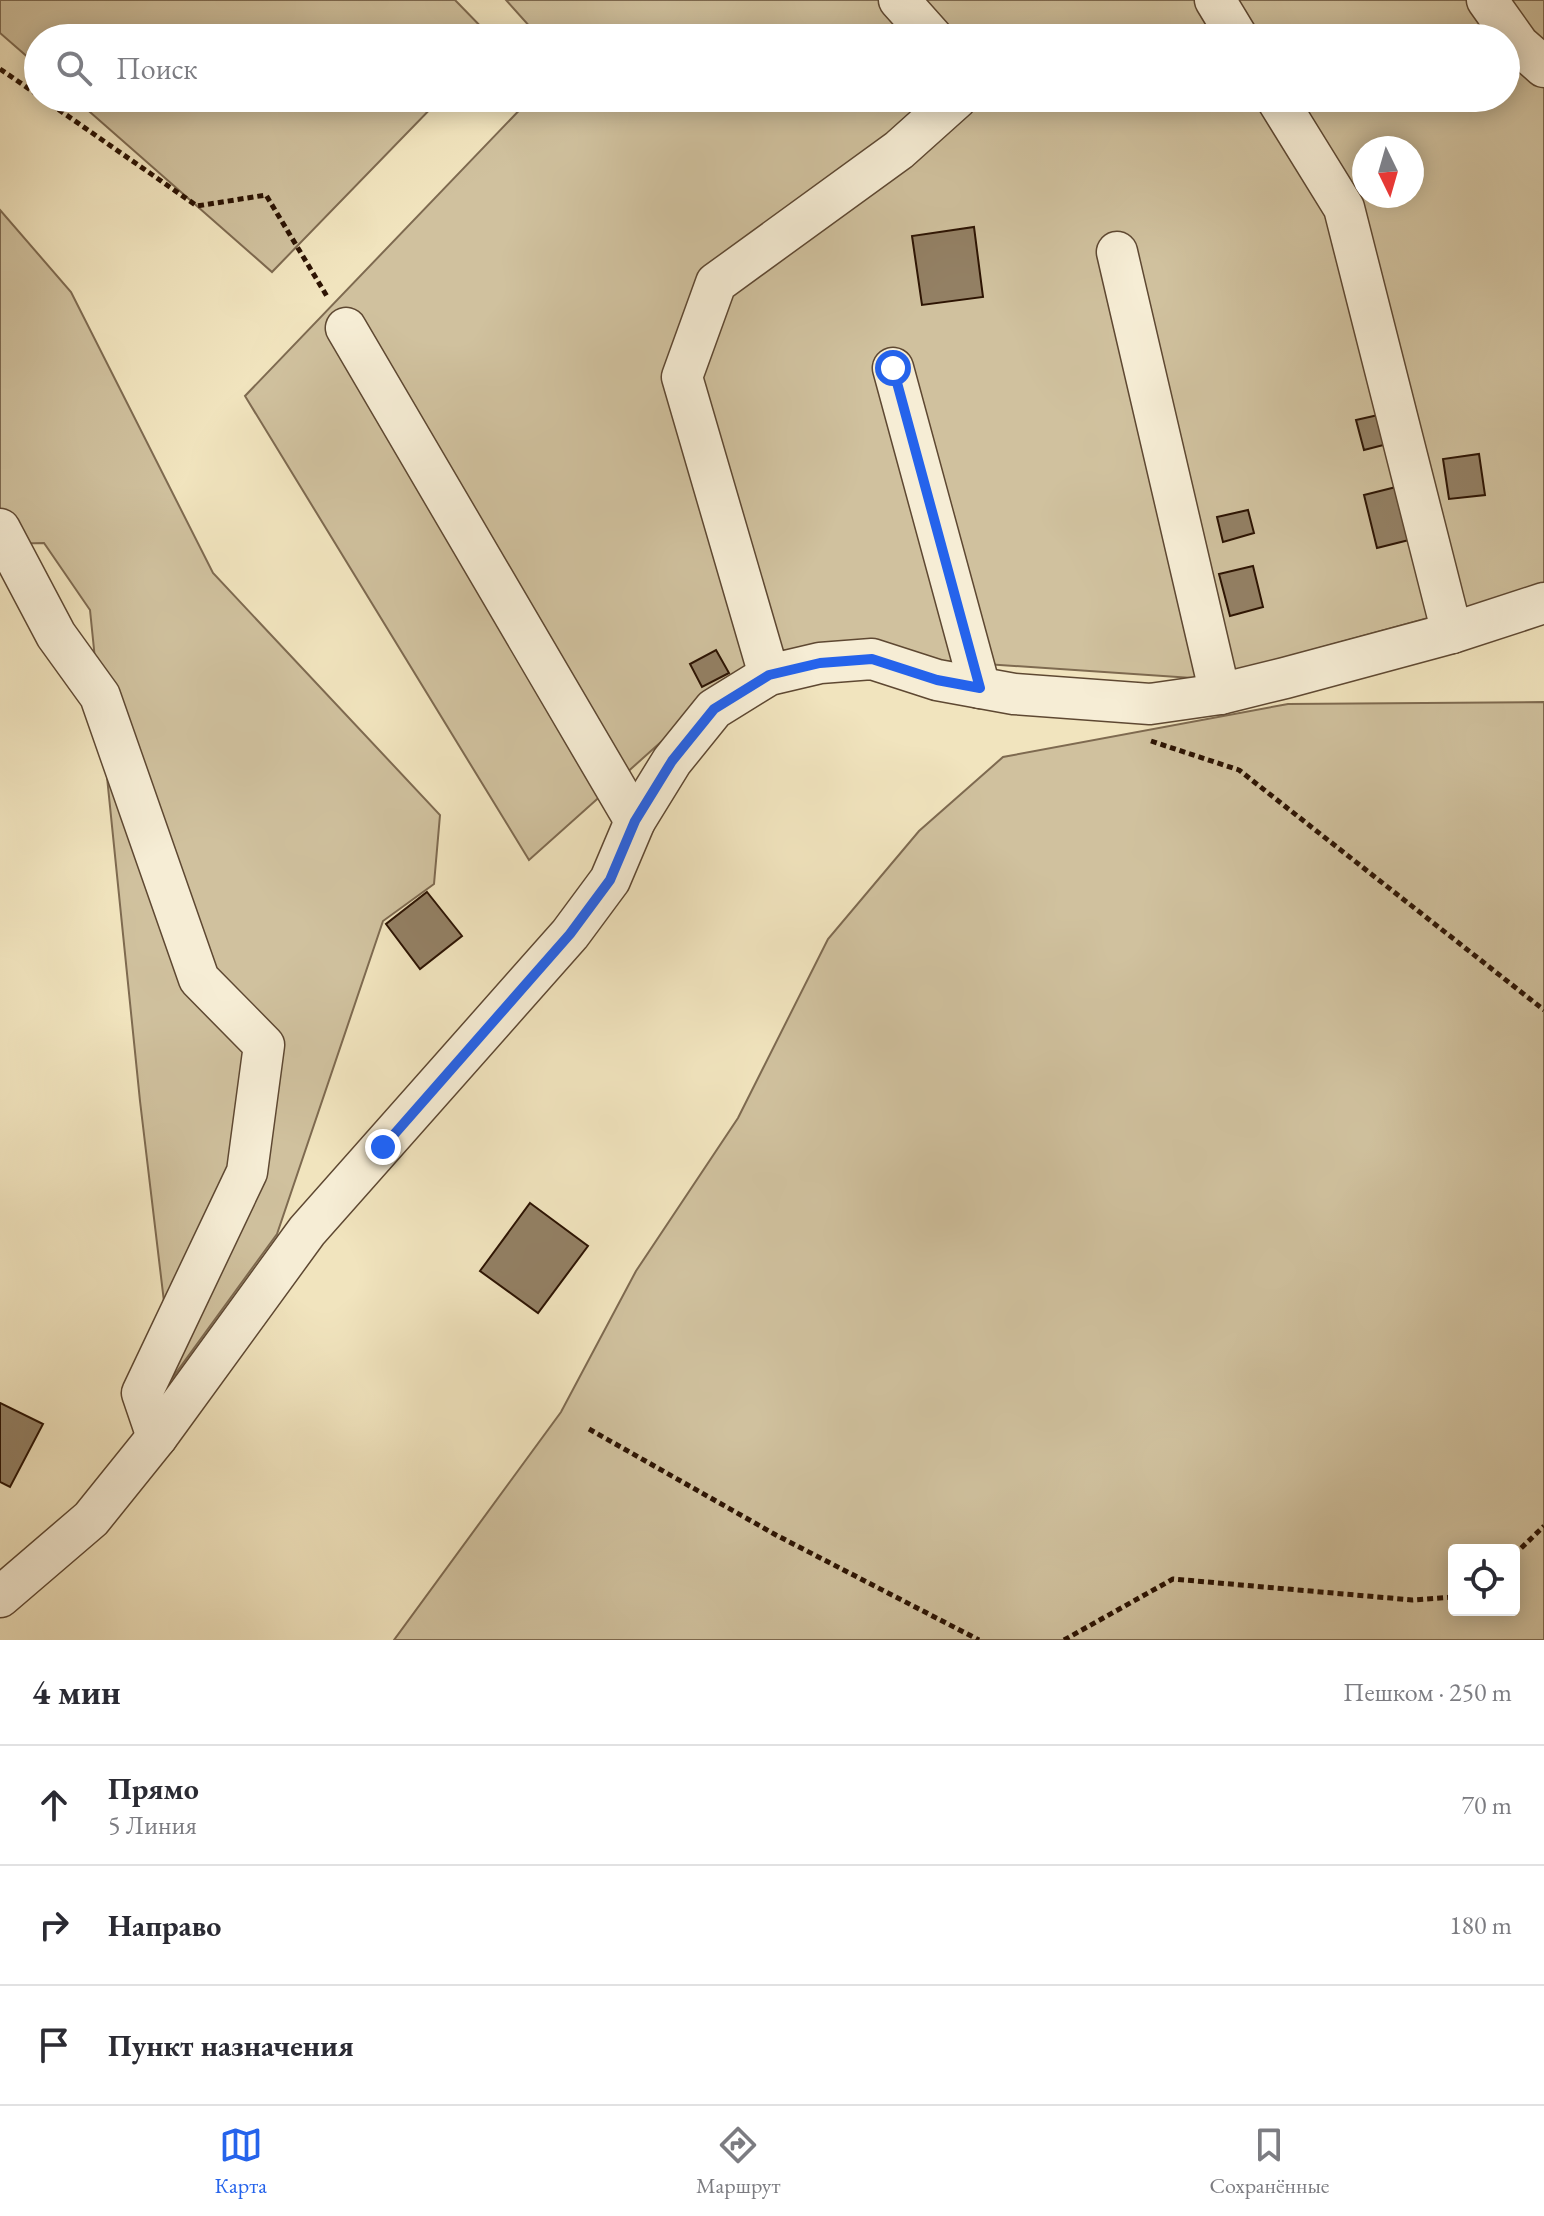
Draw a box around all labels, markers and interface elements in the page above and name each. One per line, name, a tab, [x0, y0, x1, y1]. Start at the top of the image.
search box	[24, 24, 1520, 112]
icon: search	[52, 46, 96, 90]
text: Поиск	[116, 49, 198, 88]
north arrow	[1352, 136, 1424, 208]
route start	[875, 350, 911, 386]
route end	[365, 1129, 401, 1165]
map controls	[1448, 1544, 1520, 1616]
button: locate	[1448, 1544, 1520, 1616]
text: 4 мин	[32, 1670, 121, 1714]
text: Пешком · 250 m	[1343, 1675, 1512, 1709]
text: Прямо	[108, 1769, 199, 1808]
icon: ahead	[32, 1783, 76, 1827]
text: 70 m	[1462, 1788, 1512, 1822]
text: 5 Линия	[108, 1808, 197, 1842]
icon: right	[32, 1903, 76, 1947]
text: Направо	[108, 1906, 221, 1945]
text: 180 m	[1449, 1908, 1512, 1942]
icon: arrive	[32, 2023, 76, 2067]
text: Пункт назначения	[108, 2026, 354, 2065]
tab: Карта	[215, 2123, 267, 2200]
tab: Маршрут	[696, 2123, 780, 2200]
tab: Сохранённые	[1209, 2123, 1329, 2200]

